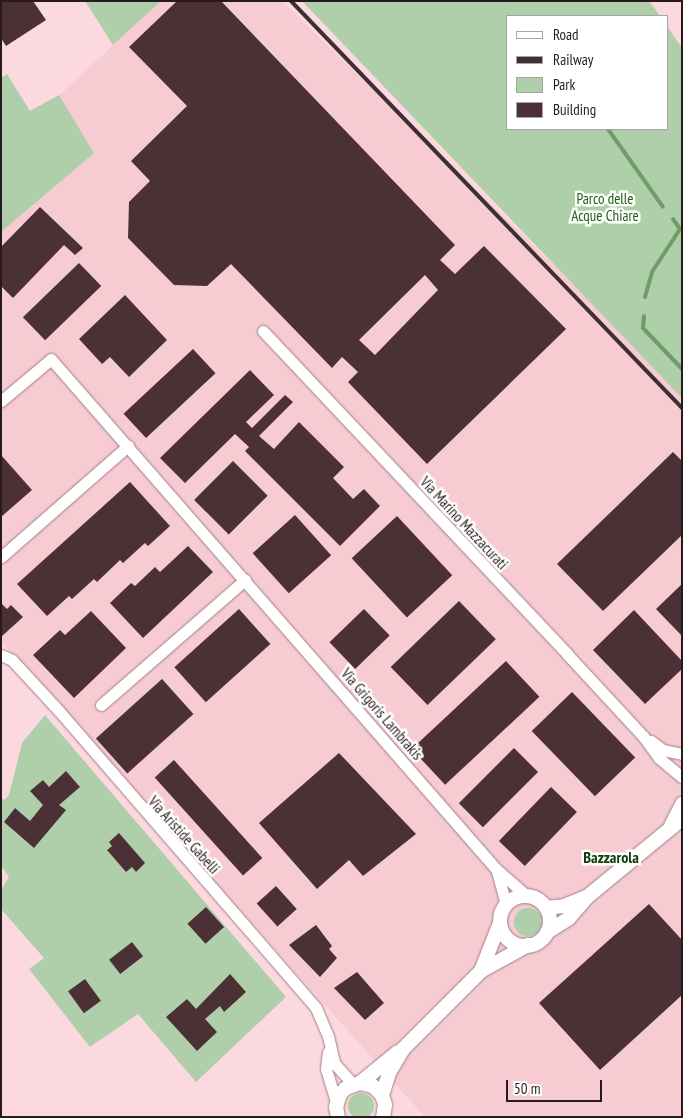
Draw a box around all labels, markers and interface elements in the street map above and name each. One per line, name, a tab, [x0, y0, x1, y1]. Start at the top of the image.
legend	[506, 15, 668, 130]
text: Road	[553, 25, 579, 44]
text: Railway	[553, 50, 593, 69]
text: Park	[553, 75, 575, 94]
text: Building	[553, 100, 596, 119]
park label: Parco delle Acque Chiare	[571, 189, 639, 224]
street label: Via Marino Mazzacurati	[416, 473, 512, 573]
street label: Via Grigoris Lambrakis	[337, 665, 427, 763]
street label: Via Aristide Gabelli	[144, 792, 224, 878]
district label: Bazzarola	[583, 847, 639, 867]
scale bar	[508, 1070, 604, 1102]
text: 50 m	[514, 1079, 540, 1098]

